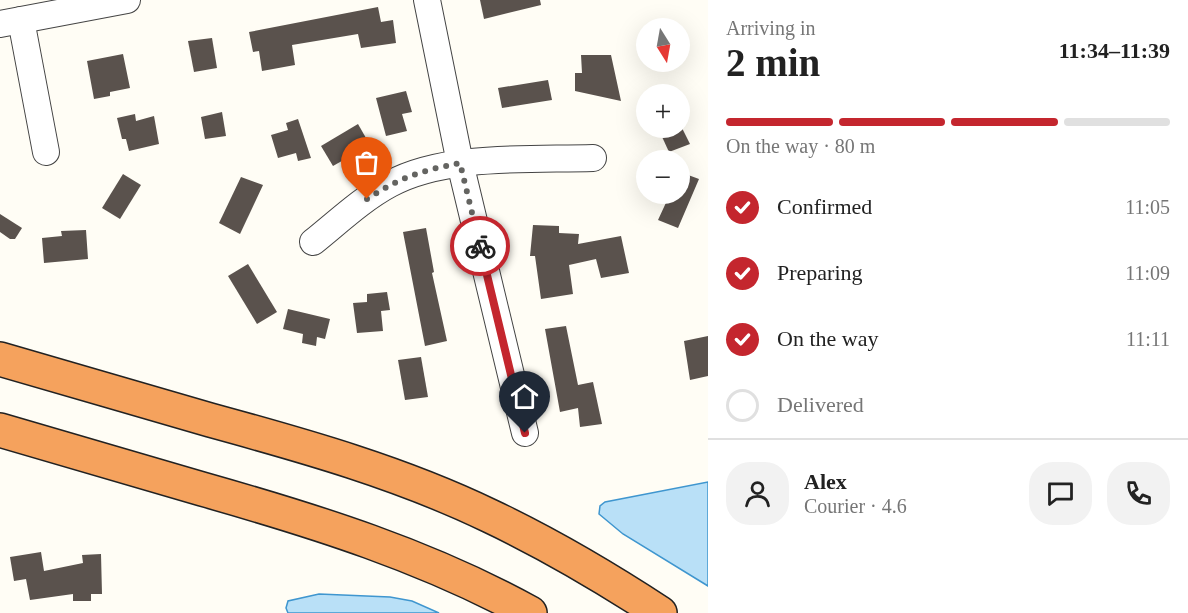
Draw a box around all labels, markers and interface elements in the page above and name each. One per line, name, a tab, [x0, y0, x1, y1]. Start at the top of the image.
text: Arriving in	[726, 17, 815, 39]
north arrow	[636, 18, 690, 72]
map controls	[636, 18, 690, 204]
text: 11:34–11:39	[1059, 38, 1170, 63]
text: 2 min	[726, 41, 820, 84]
button: +	[636, 84, 690, 138]
text: On the way · 80 m	[726, 135, 875, 157]
pin	[341, 137, 392, 199]
icon: bag	[350, 146, 383, 179]
button: −	[636, 150, 690, 204]
icon: check	[726, 191, 759, 224]
text: Confirmed	[777, 194, 872, 219]
text: 11:05	[1125, 196, 1170, 218]
courier	[450, 216, 510, 276]
icon: bike	[464, 230, 497, 263]
icon: check	[726, 257, 759, 290]
text: Preparing	[777, 260, 863, 285]
text: 11:09	[1125, 262, 1170, 284]
icon: check	[726, 323, 759, 356]
text: On the way	[777, 326, 878, 351]
text: 11:11	[1126, 328, 1170, 350]
pin	[499, 371, 550, 433]
icon: home	[508, 380, 541, 413]
text: Delivered	[777, 392, 864, 417]
button: person	[726, 462, 789, 525]
button: chat	[1029, 462, 1092, 525]
button: phone	[1107, 462, 1170, 525]
text: Alex	[804, 469, 847, 494]
text: Courier · 4.6	[804, 495, 907, 517]

